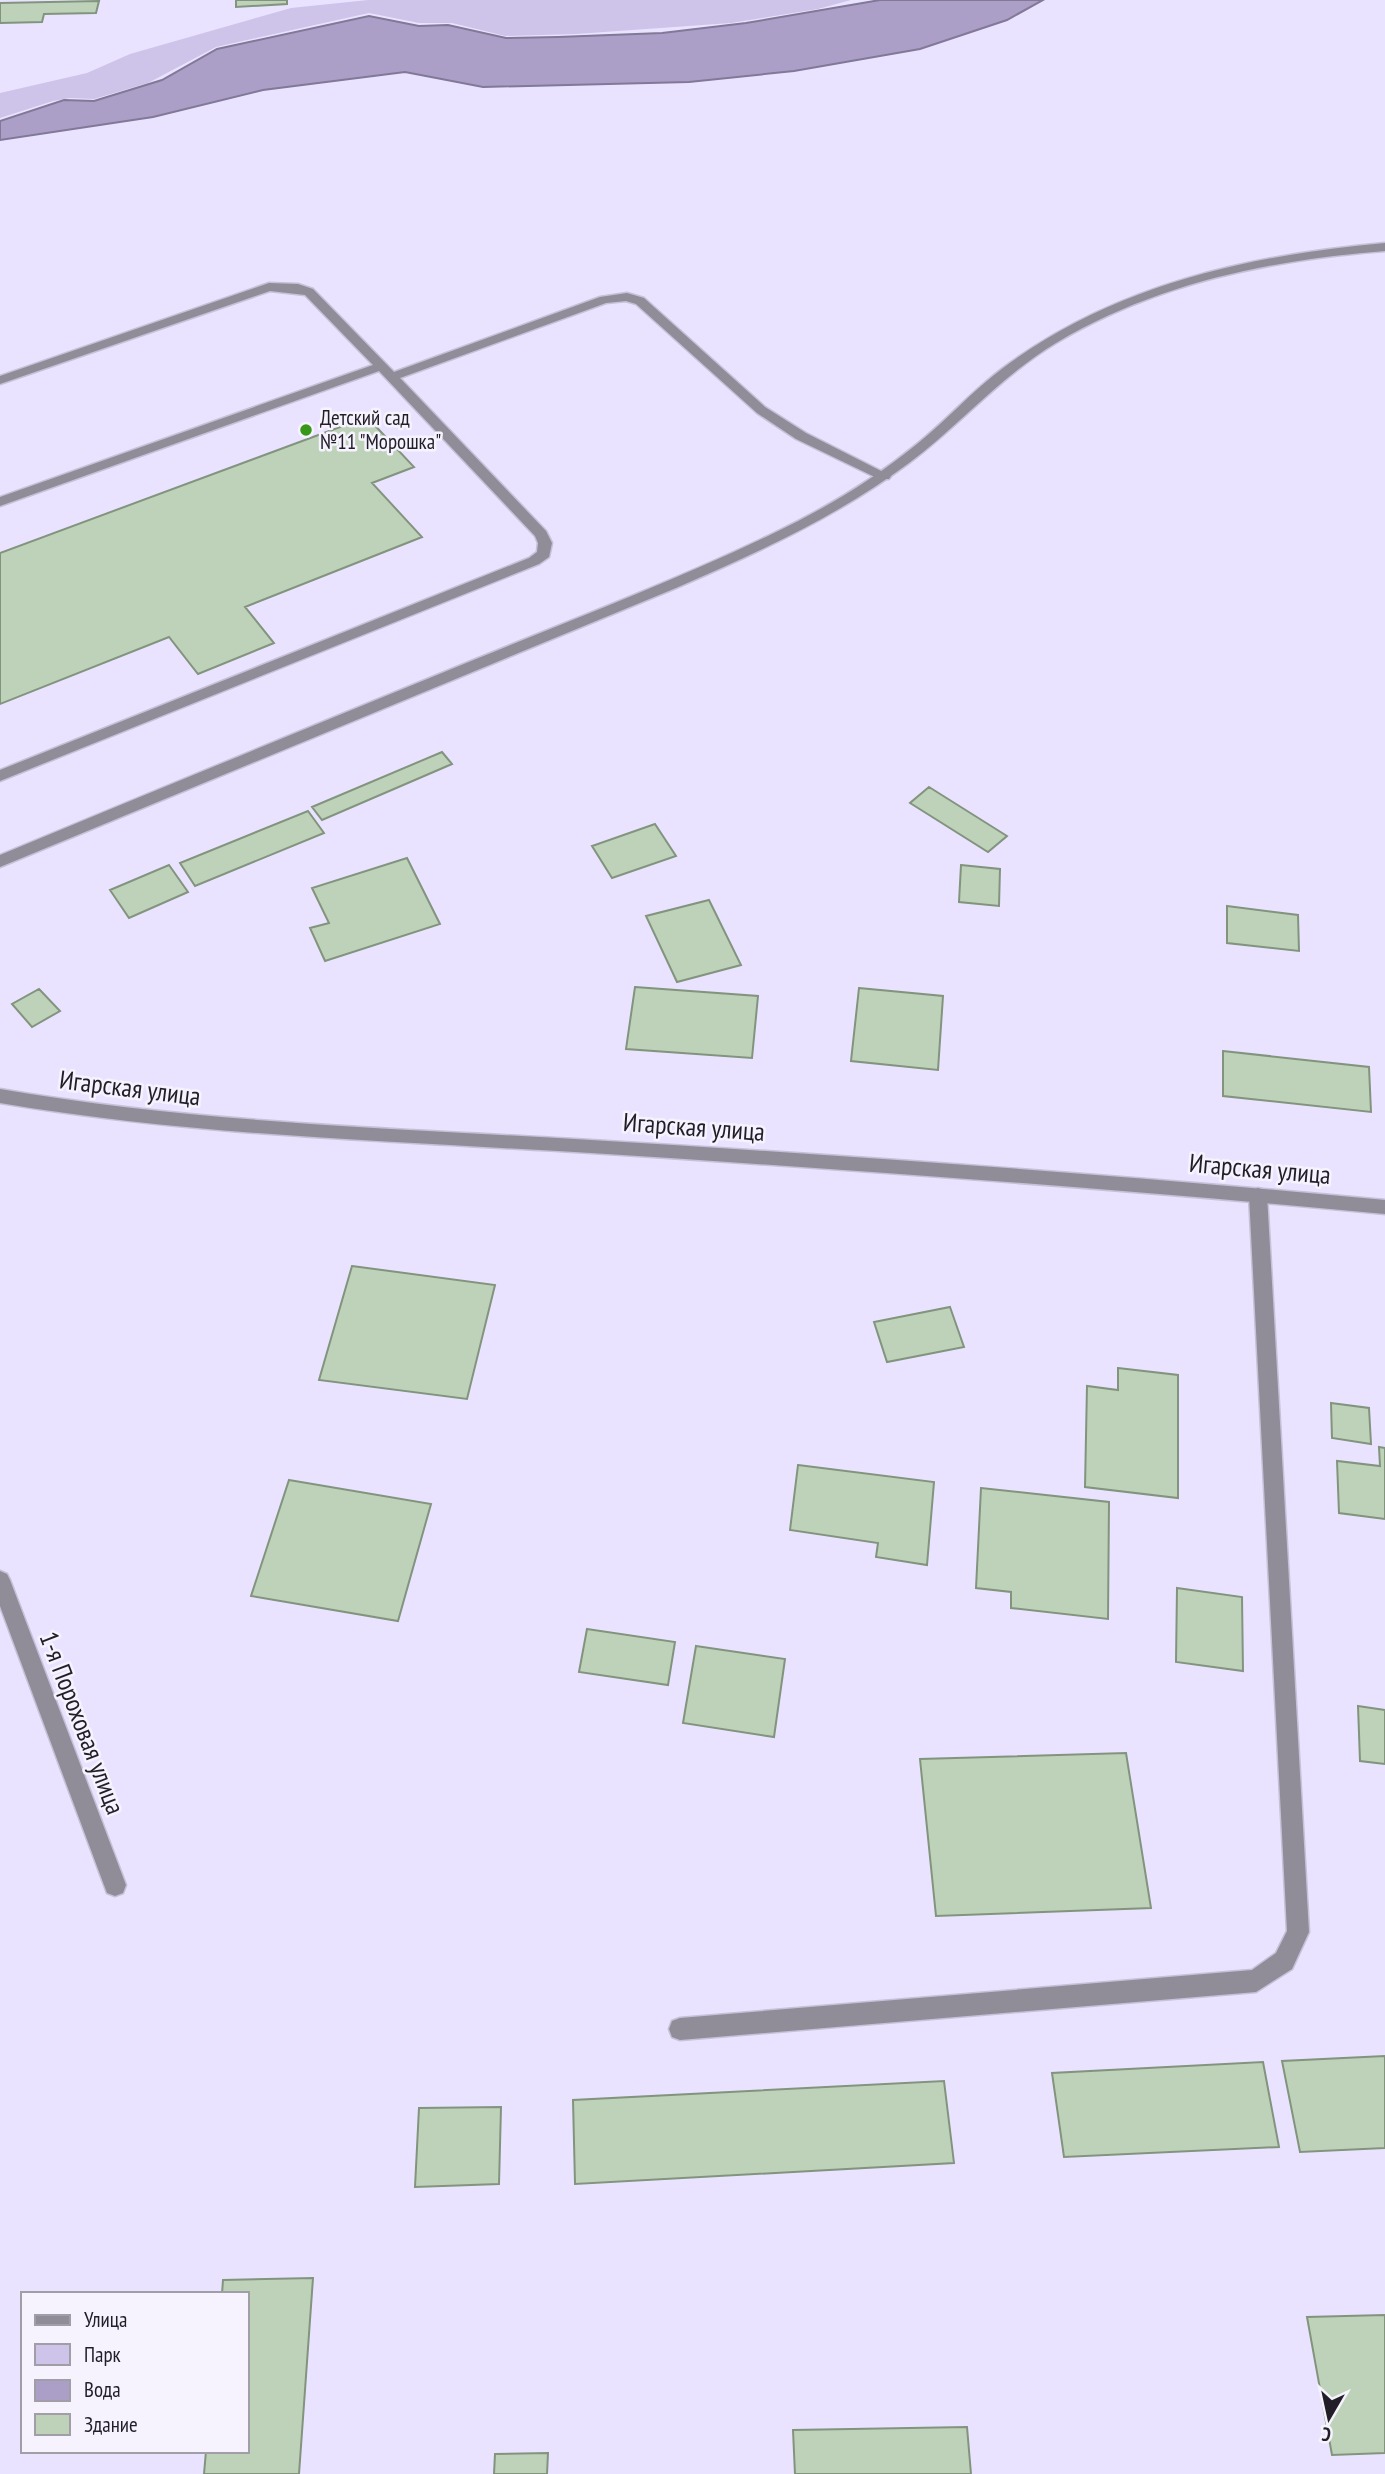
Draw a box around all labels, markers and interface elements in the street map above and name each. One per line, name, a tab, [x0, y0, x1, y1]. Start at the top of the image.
place label: Детский сад №11 "Морошка"	[320, 404, 441, 455]
marker: Детский сад №11 "Морошка"	[298, 422, 314, 438]
street label: Игарская улица	[58, 1062, 203, 1113]
street label: Игарская улица	[622, 1105, 766, 1148]
street label: Игарская улица	[1188, 1146, 1332, 1191]
street label: 1-я Пороховая улица	[32, 1627, 132, 1819]
legend	[21, 2292, 248, 2453]
text: Улица	[84, 2306, 127, 2333]
text: Парк	[84, 2341, 121, 2368]
text: Вода	[84, 2376, 121, 2403]
north arrow	[1294, 2383, 1364, 2453]
text: Здание	[84, 2411, 138, 2438]
text: С	[1320, 2422, 1333, 2447]

